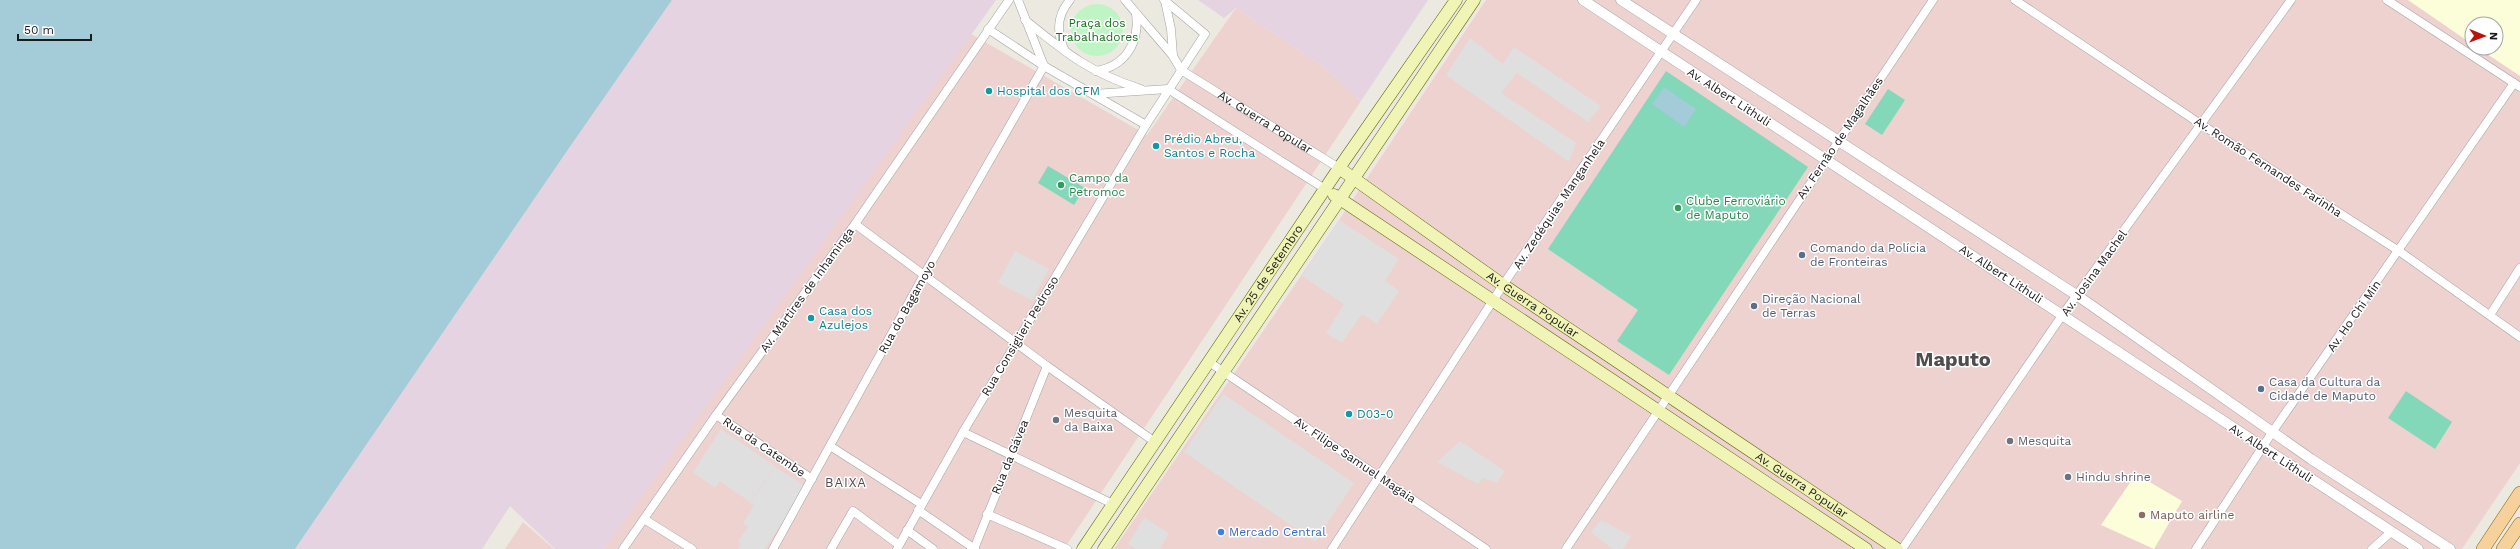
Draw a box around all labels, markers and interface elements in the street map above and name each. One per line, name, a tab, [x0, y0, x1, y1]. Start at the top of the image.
scale bar	[18, 16, 91, 42]
park label: Praça dos Trabalhadores	[1056, 16, 1138, 44]
north arrow	[2464, 16, 2504, 56]
text: 50 m	[24, 23, 54, 37]
text: N	[2487, 32, 2500, 40]
street label: Av. Albert Lithuli	[1685, 65, 1773, 129]
street label: Av. Fernão de Magalhães	[1794, 74, 1886, 202]
place label: Hospital dos CFM	[997, 84, 1100, 98]
marker: Hospital dos CFM	[984, 86, 994, 96]
street label: Av. Guerra Popular	[1216, 88, 1315, 157]
street label: Av. Romão Fernandes Farinha	[2192, 114, 2344, 220]
place label: Prédio Abreu, Santos e Rocha	[1164, 132, 1255, 160]
street label: Av. Zedéquias Manganhela	[1510, 136, 1608, 272]
marker: Prédio Abreu, Santos e Rocha	[1151, 141, 1161, 151]
place label: Campo da Petromoc	[1069, 171, 1129, 199]
marker: Campo da Petromoc	[1056, 180, 1066, 190]
place label: Clube Ferroviário de Maputo	[1686, 194, 1786, 222]
marker: Clube Ferroviário de Maputo	[1673, 203, 1683, 213]
street label: Av. 25 de Setembro	[1231, 222, 1306, 325]
street label: Av. Mártires de Inhaminga	[757, 225, 857, 355]
street label: Av. Josina Machel	[2058, 227, 2130, 319]
place label: Comando da Polícia de Fronteiras	[1810, 241, 1926, 269]
street label: Av. Albert Lithuli	[1957, 242, 2045, 306]
marker: Comando da Polícia de Fronteiras	[1797, 250, 1807, 260]
street label: Rua do Bagamoyo	[876, 258, 938, 356]
street label: Av. Guerra Popular	[1484, 269, 1581, 341]
street label: Rua Consiglieri Pedroso	[979, 273, 1061, 399]
street label: Av. Ho Chi Min	[2324, 278, 2384, 354]
place label: Direção Nacional de Terras	[1762, 292, 1861, 320]
marker: Direção Nacional de Terras	[1749, 301, 1759, 311]
place label: Casa dos Azulejos	[819, 304, 872, 332]
marker: Casa dos Azulejos	[806, 313, 816, 323]
district label: Maputo	[1915, 347, 1991, 371]
place label: Casa da Cultura da Cidade de Maputo	[2269, 375, 2380, 403]
marker: Casa da Cultura da Cidade de Maputo	[2256, 384, 2266, 394]
place label: Mesquita da Baixa	[1064, 406, 1118, 434]
place label: D03-0	[1357, 407, 1393, 421]
marker: D03-0	[1344, 409, 1354, 419]
street label: Rua da Catembe	[720, 414, 808, 480]
street label: Av. Filipe Samuel Magaia	[1292, 414, 1419, 506]
marker: Mesquita da Baixa	[1051, 415, 1061, 425]
street label: Rua da Gávea	[989, 417, 1031, 496]
street label: Av. Albert Lithuli	[2227, 421, 2315, 485]
place label: Mesquita	[2018, 434, 2072, 448]
marker: Mesquita	[2005, 436, 2015, 446]
street label: Av. Guerra Popular	[1753, 449, 1851, 521]
place label: Hindu shrine	[2076, 470, 2151, 484]
marker: Hindu shrine	[2063, 472, 2073, 482]
district label: BAIXA	[825, 475, 867, 490]
place label: Maputo airline	[2150, 508, 2234, 522]
marker: Maputo airline	[2137, 510, 2147, 520]
place label: Mercado Central	[1229, 525, 1326, 539]
marker: Mercado Central	[1216, 527, 1226, 537]

